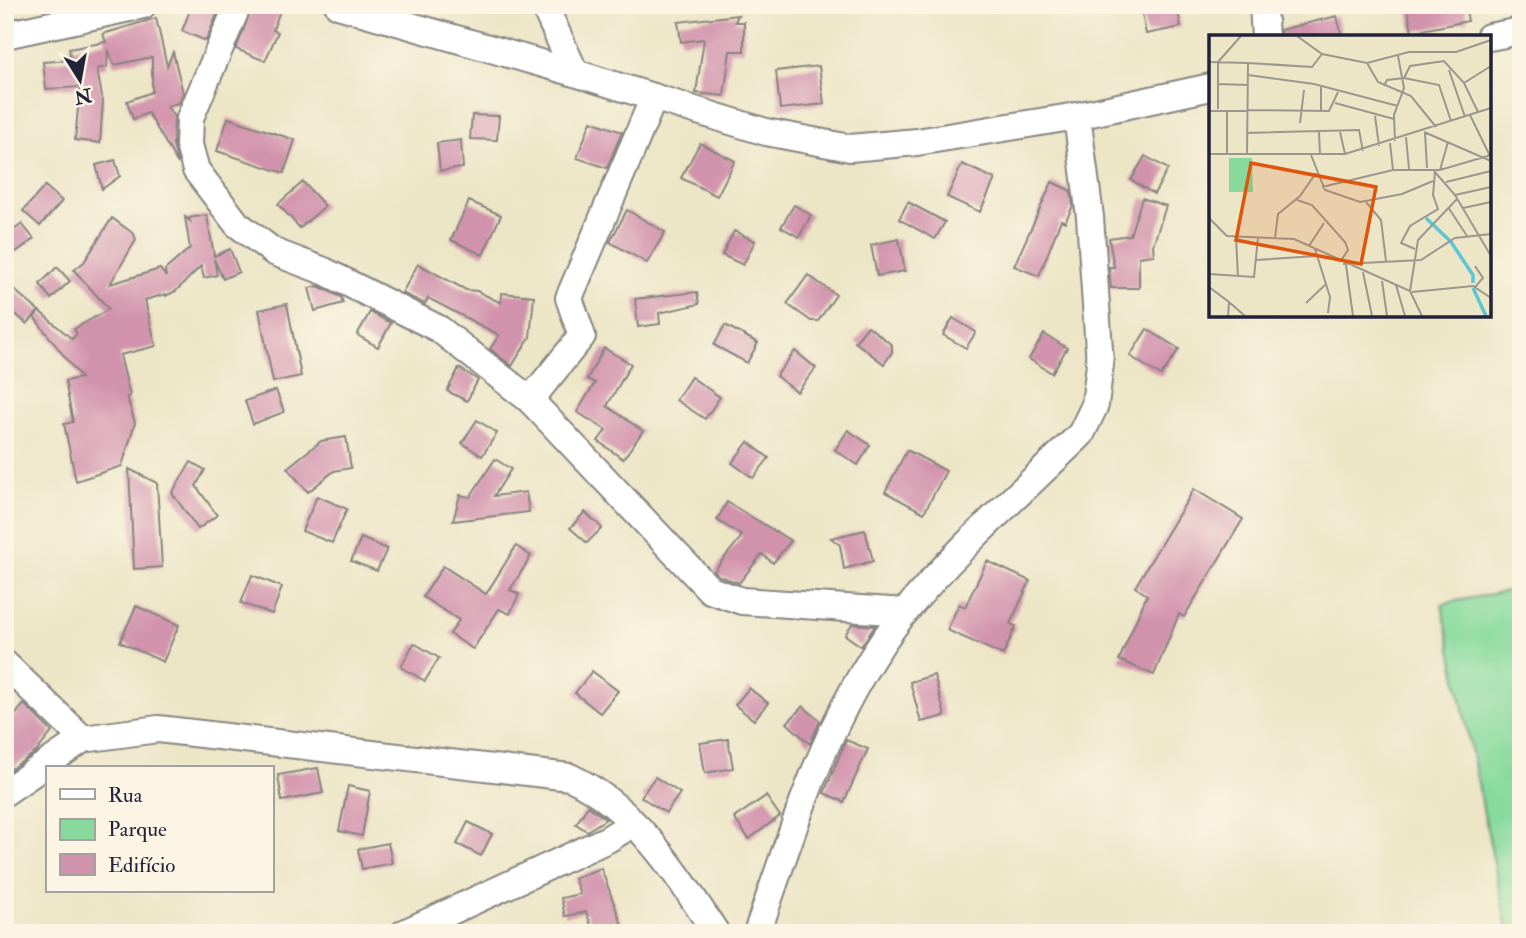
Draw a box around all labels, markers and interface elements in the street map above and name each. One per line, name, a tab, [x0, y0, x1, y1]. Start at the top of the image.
inset map	[1209, 35, 1491, 317]
north arrow	[46, 46, 116, 116]
text: N	[71, 82, 95, 109]
legend	[46, 766, 273, 892]
text: Rua	[108, 782, 143, 809]
text: Parque	[108, 816, 167, 843]
text: Edifício	[108, 852, 175, 879]

